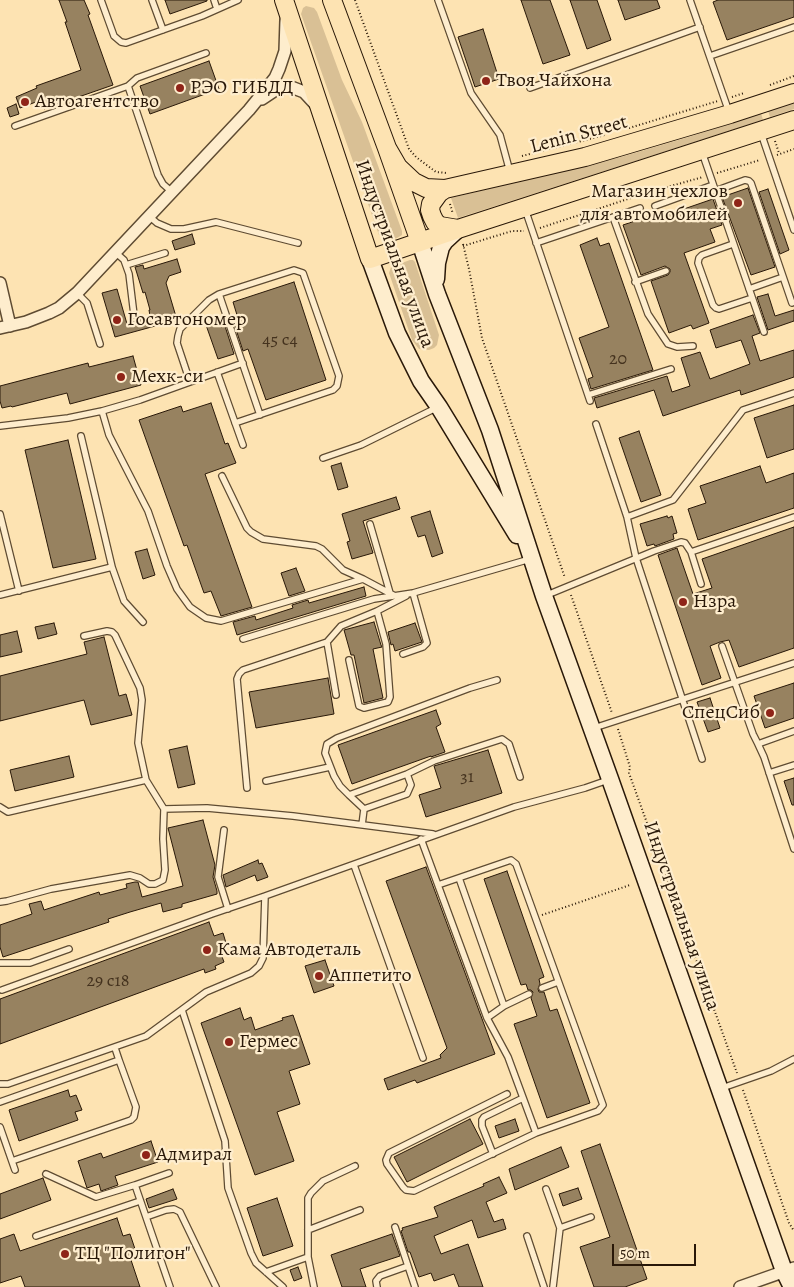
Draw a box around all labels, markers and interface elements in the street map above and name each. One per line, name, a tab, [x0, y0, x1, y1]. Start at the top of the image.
place label: Твоя Чайхона	[496, 69, 612, 93]
marker: Твоя Чайхона	[480, 75, 492, 87]
place label: РЭО ГИБДД	[190, 76, 294, 100]
marker: РЭО ГИБДД	[174, 82, 186, 94]
place label: Автоагентство	[35, 90, 159, 114]
marker: Автоагентство	[19, 96, 31, 108]
street label: Lenin Street	[528, 110, 630, 160]
street label: Индустриальная улица	[349, 157, 439, 351]
place label: Магазин чехлов для автомобилей	[580, 180, 728, 227]
marker: Магазин чехлов для автомобилей	[732, 197, 744, 209]
place label: Госавтономер	[127, 308, 247, 332]
marker: Госавтономер	[111, 314, 123, 326]
house number: 45 с4	[262, 330, 298, 352]
house number: 20	[609, 349, 627, 371]
place label: Мехк-си	[131, 365, 204, 389]
marker: Мехк-си	[115, 371, 127, 383]
place label: Нзра	[693, 590, 736, 614]
marker: Нзра	[677, 596, 689, 608]
place label: СпецСиб	[682, 701, 760, 725]
marker: СпецСиб	[764, 707, 776, 719]
house number: 31	[460, 767, 474, 789]
street label: Индустриальная улица	[637, 818, 725, 1014]
place label: Кама Автодеталь	[217, 938, 361, 962]
marker: Кама Автодеталь	[201, 944, 213, 956]
place label: Аппетито	[329, 964, 412, 988]
marker: Аппетито	[313, 970, 325, 982]
house number: 29 с18	[87, 971, 129, 993]
place label: Гермес	[239, 1030, 298, 1054]
marker: Гермес	[223, 1036, 235, 1048]
place label: Адмирал	[156, 1143, 232, 1167]
marker: Адмирал	[140, 1149, 152, 1161]
scale bar	[614, 1234, 698, 1266]
place label: ТЦ "Полигон"	[75, 1242, 191, 1266]
text: 50 m	[620, 1243, 650, 1263]
marker: ТЦ "Полигон"	[59, 1248, 71, 1260]

